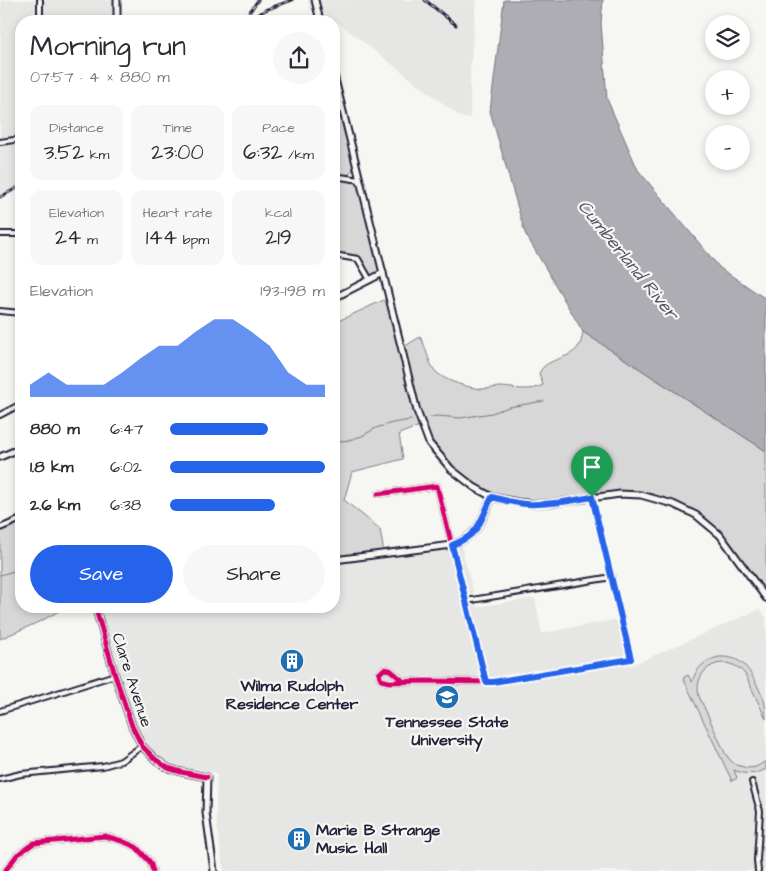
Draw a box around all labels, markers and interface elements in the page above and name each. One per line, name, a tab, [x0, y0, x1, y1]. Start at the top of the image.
map controls	[705, 15, 750, 170]
button: layers	[705, 15, 750, 60]
text: Morning run	[30, 27, 186, 66]
button: share	[273, 32, 325, 84]
text: 07:57 · 4 × 880 m	[30, 66, 170, 88]
button: +	[705, 70, 750, 115]
text: Distance	[49, 118, 104, 138]
text: Time	[163, 118, 192, 138]
text: Pace	[262, 118, 295, 138]
button: −	[705, 125, 750, 170]
text: 3.52	[44, 138, 84, 167]
text: 23:00	[151, 138, 204, 167]
text: 6:32	[243, 138, 282, 167]
text: km	[84, 145, 109, 165]
text: /km	[282, 145, 314, 165]
water label: Cumberland River	[572, 195, 685, 327]
text: Elevation	[49, 203, 104, 223]
text: Heart rate	[142, 203, 213, 223]
text: kcal	[265, 203, 292, 223]
text: 24	[55, 223, 81, 252]
text: 144	[146, 223, 177, 252]
text: 219	[265, 223, 292, 252]
text: m	[81, 230, 98, 250]
text: bpm	[177, 230, 209, 250]
text: Elevation	[30, 280, 93, 302]
text: 193–198 m	[260, 280, 325, 302]
text: 880 m	[30, 418, 80, 440]
text: 6:47	[110, 418, 143, 440]
pin	[571, 446, 613, 497]
icon: arrive	[578, 453, 606, 481]
text: 1.8 km	[30, 456, 73, 478]
text: 6:02	[110, 456, 142, 478]
text: 2.6 km	[30, 494, 80, 516]
text: 6:38	[110, 494, 141, 516]
button: Save	[30, 545, 173, 603]
button: Share	[183, 545, 325, 603]
street label: Clare Avenue	[106, 630, 158, 730]
building icon: Wilma Rudolph Residence Center	[279, 648, 305, 674]
place label: Wilma Rudolph Residence Center	[226, 675, 358, 715]
school or university icon: Tennessee State University	[434, 684, 460, 710]
place label: Tennessee State University	[384, 711, 509, 752]
place label: Marie B Strange Music Hall	[316, 819, 440, 859]
building icon: Marie B Strange Music Hall	[286, 826, 312, 852]

